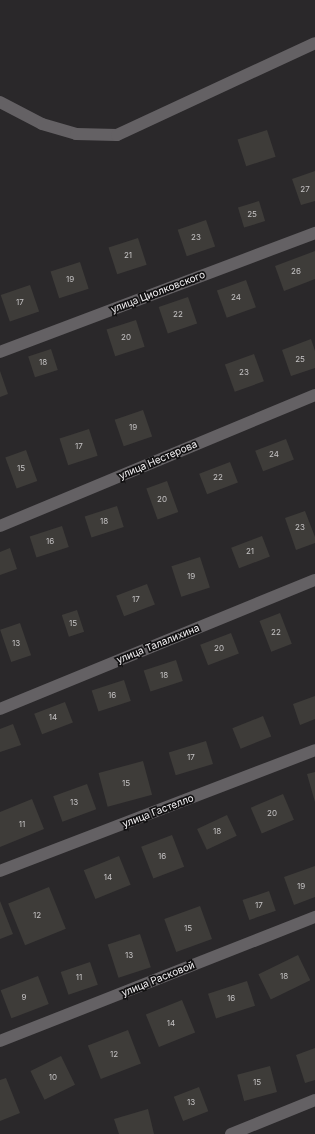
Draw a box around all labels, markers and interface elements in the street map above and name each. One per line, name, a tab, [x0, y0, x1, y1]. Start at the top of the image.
house number: 27	[300, 185, 310, 195]
house number: 25	[247, 210, 257, 220]
house number: 23	[191, 233, 201, 243]
house number: 21	[124, 251, 132, 261]
house number: 26	[291, 267, 301, 277]
street label: улица Циолковского	[109, 268, 207, 316]
house number: 19	[66, 275, 74, 285]
house number: 24	[231, 293, 241, 303]
house number: 17	[16, 298, 24, 308]
house number: 22	[173, 310, 183, 320]
house number: 20	[121, 333, 131, 343]
house number: 25	[295, 355, 305, 365]
house number: 18	[39, 358, 47, 368]
house number: 23	[239, 368, 249, 378]
house number: 19	[129, 423, 137, 433]
street label: улица Нестерова	[117, 438, 199, 482]
house number: 17	[75, 442, 83, 452]
house number: 24	[269, 450, 279, 460]
house number: 15	[17, 464, 25, 474]
house number: 22	[213, 473, 223, 483]
house number: 20	[157, 495, 167, 505]
house number: 18	[100, 517, 108, 527]
house number: 23	[295, 523, 305, 533]
house number: 16	[46, 537, 54, 547]
house number: 21	[246, 547, 254, 557]
house number: 19	[187, 572, 195, 582]
house number: 17	[132, 595, 140, 605]
house number: 15	[69, 619, 77, 629]
street label: улица Талалихина	[115, 622, 201, 666]
house number: 22	[271, 628, 281, 638]
house number: 13	[12, 639, 20, 649]
house number: 20	[214, 644, 224, 654]
house number: 18	[160, 671, 168, 681]
house number: 16	[108, 691, 116, 701]
house number: 14	[49, 713, 57, 723]
house number: 17	[187, 753, 195, 763]
house number: 15	[122, 779, 130, 789]
street label: улица Гастелло	[121, 792, 195, 830]
house number: 13	[70, 798, 78, 808]
house number: 20	[267, 809, 277, 819]
house number: 11	[19, 820, 25, 830]
house number: 18	[213, 827, 221, 837]
house number: 16	[158, 852, 166, 862]
house number: 14	[104, 873, 112, 883]
house number: 19	[297, 882, 305, 892]
house number: 17	[255, 901, 263, 911]
house number: 12	[33, 911, 41, 921]
house number: 15	[184, 924, 192, 934]
house number: 13	[125, 951, 133, 961]
street label: улица Расковой	[120, 959, 196, 999]
house number: 18	[280, 972, 288, 982]
house number: 11	[76, 973, 82, 983]
house number: 9	[22, 993, 26, 1003]
house number: 16	[227, 994, 235, 1004]
house number: 14	[167, 1019, 175, 1029]
house number: 12	[110, 1050, 118, 1060]
house number: 10	[49, 1073, 57, 1083]
house number: 15	[253, 1078, 261, 1088]
house number: 13	[187, 1098, 195, 1108]

